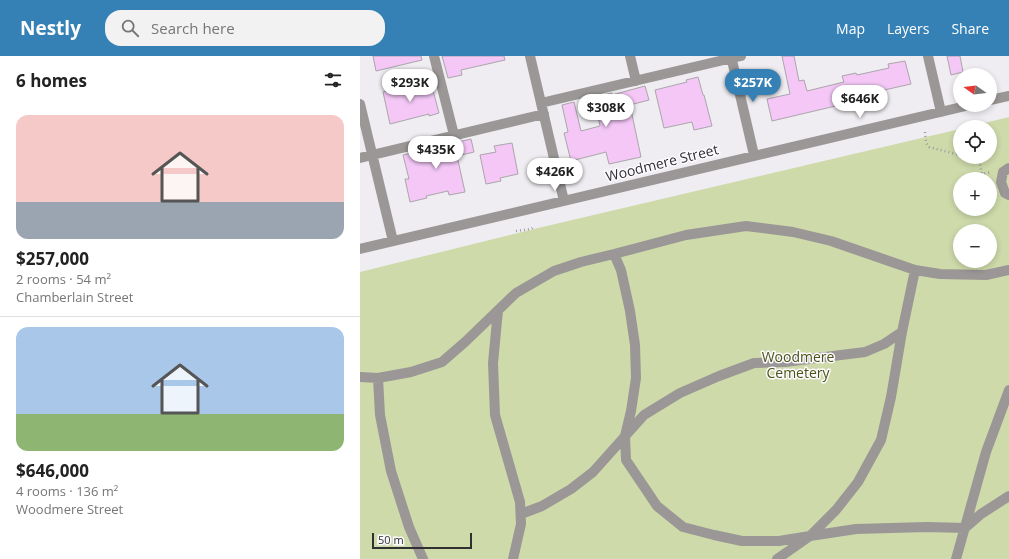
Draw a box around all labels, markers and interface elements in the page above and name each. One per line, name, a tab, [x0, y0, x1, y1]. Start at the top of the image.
search box	[105, 10, 385, 46]
text: Nestly	[20, 15, 81, 41]
icon: search	[119, 17, 141, 39]
text: Search here	[151, 18, 235, 38]
text: Map	[836, 19, 865, 38]
text: Layers	[887, 19, 929, 38]
text: Share	[951, 19, 989, 38]
north arrow	[953, 68, 997, 112]
map controls	[953, 68, 997, 268]
text: 6 homes	[16, 69, 87, 92]
icon: filters	[322, 69, 344, 91]
pin: $293K	[382, 69, 438, 103]
pin: $257K	[725, 69, 781, 103]
text: $293K	[391, 73, 429, 91]
text: $257K	[734, 73, 772, 91]
pin: $646K	[832, 85, 888, 119]
text: $646K	[841, 89, 879, 107]
pin: $308K	[578, 94, 634, 128]
text: $308K	[587, 98, 625, 116]
button: locate	[953, 120, 997, 164]
pin: $435K	[408, 136, 464, 170]
street label: Woodmere Street	[604, 139, 720, 186]
text: $435K	[417, 140, 455, 158]
icon: home	[144, 141, 216, 213]
pin: $426K	[527, 158, 583, 192]
text: $426K	[536, 162, 574, 180]
button: +	[953, 172, 997, 216]
button: −	[953, 224, 997, 268]
text: $257,000	[16, 247, 89, 270]
text: 2 rooms · 54 m²	[16, 270, 111, 288]
text: Chamberlain Street	[16, 288, 133, 306]
park label: Woodmere Cemetery	[762, 347, 835, 382]
icon: home	[144, 353, 216, 425]
text: $646,000	[16, 459, 89, 482]
text: 4 rooms · 136 m²	[16, 482, 118, 500]
text: Woodmere Street	[16, 500, 123, 518]
scale bar	[372, 531, 472, 550]
text: 50 m	[378, 532, 404, 547]

